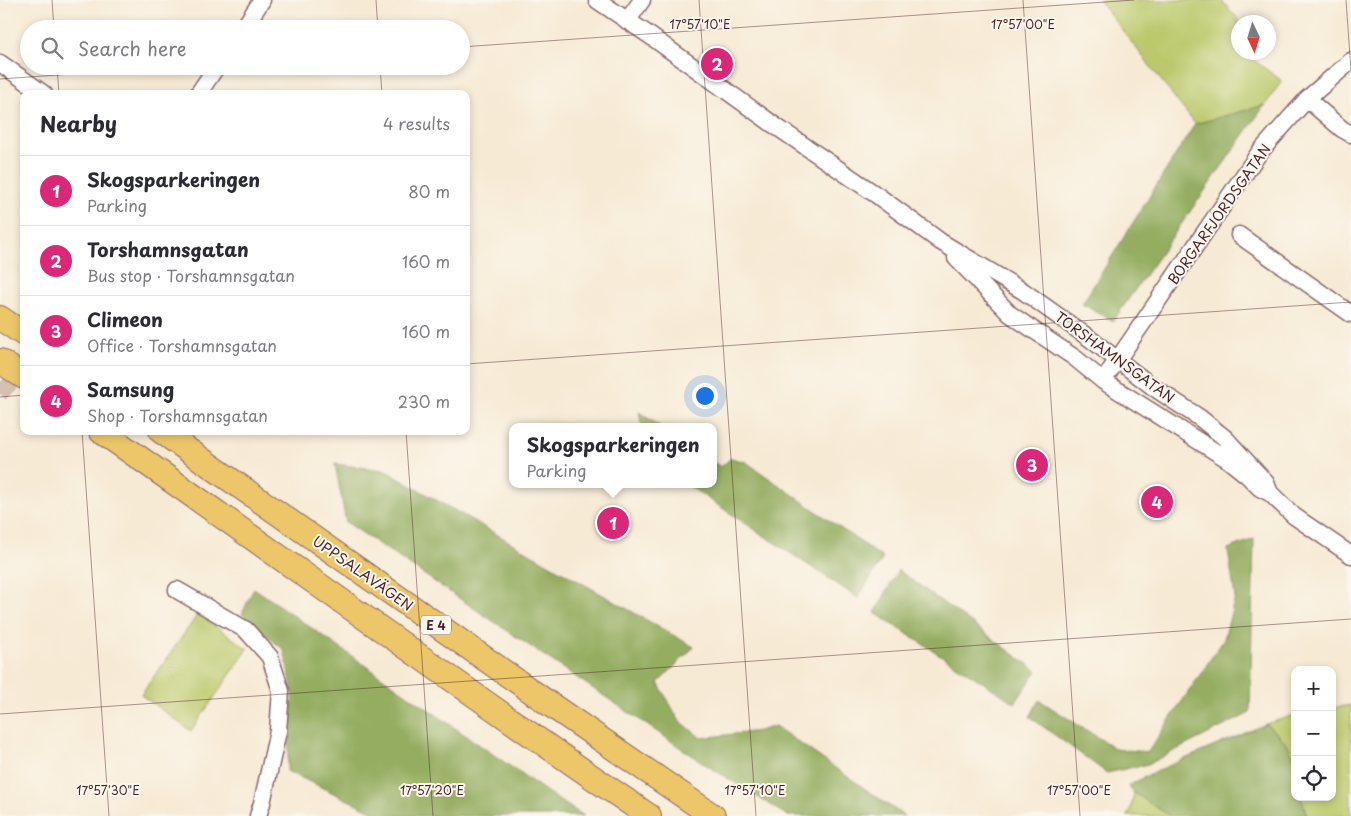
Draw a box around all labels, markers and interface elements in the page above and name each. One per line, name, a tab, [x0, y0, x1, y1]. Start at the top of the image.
text: 17°57'10"E	[670, 15, 730, 33]
text: 17°57'00"E	[991, 15, 1055, 33]
north arrow	[1231, 15, 1276, 60]
search box	[20, 20, 470, 75]
icon: search	[38, 34, 66, 62]
text: Search here	[78, 34, 187, 62]
pin: 2	[701, 45, 733, 83]
text: Nearby	[40, 107, 117, 139]
text: 4 results	[383, 111, 450, 135]
street label: BORGARFJORDSGATAN	[1162, 139, 1276, 289]
text: Skogsparkeringen	[87, 165, 260, 193]
text: 1	[52, 179, 60, 203]
text: 80 m	[408, 179, 450, 203]
text: Parking	[87, 193, 147, 217]
text: Torshamnsgatan	[87, 235, 249, 263]
text: 2	[50, 249, 62, 273]
text: 160 m	[402, 249, 450, 273]
text: Bus stop · Torshamnsgatan	[87, 263, 295, 287]
text: Climeon	[87, 305, 163, 333]
street label: TORSHAMNSGATAN	[1051, 306, 1179, 408]
text: 3	[51, 319, 61, 343]
text: 160 m	[402, 319, 450, 343]
text: Office · Torshamnsgatan	[87, 333, 277, 357]
text: Samsung	[87, 375, 174, 403]
your location	[692, 383, 718, 409]
text: 4	[51, 389, 61, 413]
text: 230 m	[398, 389, 450, 413]
text: Shop · Torshamnsgatan	[87, 403, 268, 427]
popup	[509, 423, 717, 488]
text: Skogsparkeringen	[526, 430, 700, 458]
pin: 3	[1016, 446, 1048, 484]
text: Parking	[526, 458, 586, 482]
pin: 4	[1141, 483, 1173, 521]
pin: 1	[597, 504, 629, 542]
street label: UPPSALAVÄGEN	[308, 530, 418, 616]
road number: E 4	[421, 616, 451, 634]
map controls	[1291, 666, 1336, 801]
button: +	[1291, 666, 1336, 711]
button: −	[1291, 711, 1336, 756]
button: locate	[1291, 756, 1336, 801]
text: 17°57'30"E	[76, 781, 140, 799]
text: 17°57'20"E	[400, 781, 464, 799]
text: 17°57'10"E	[725, 781, 785, 799]
text: 17°57'00"E	[1047, 781, 1111, 799]

